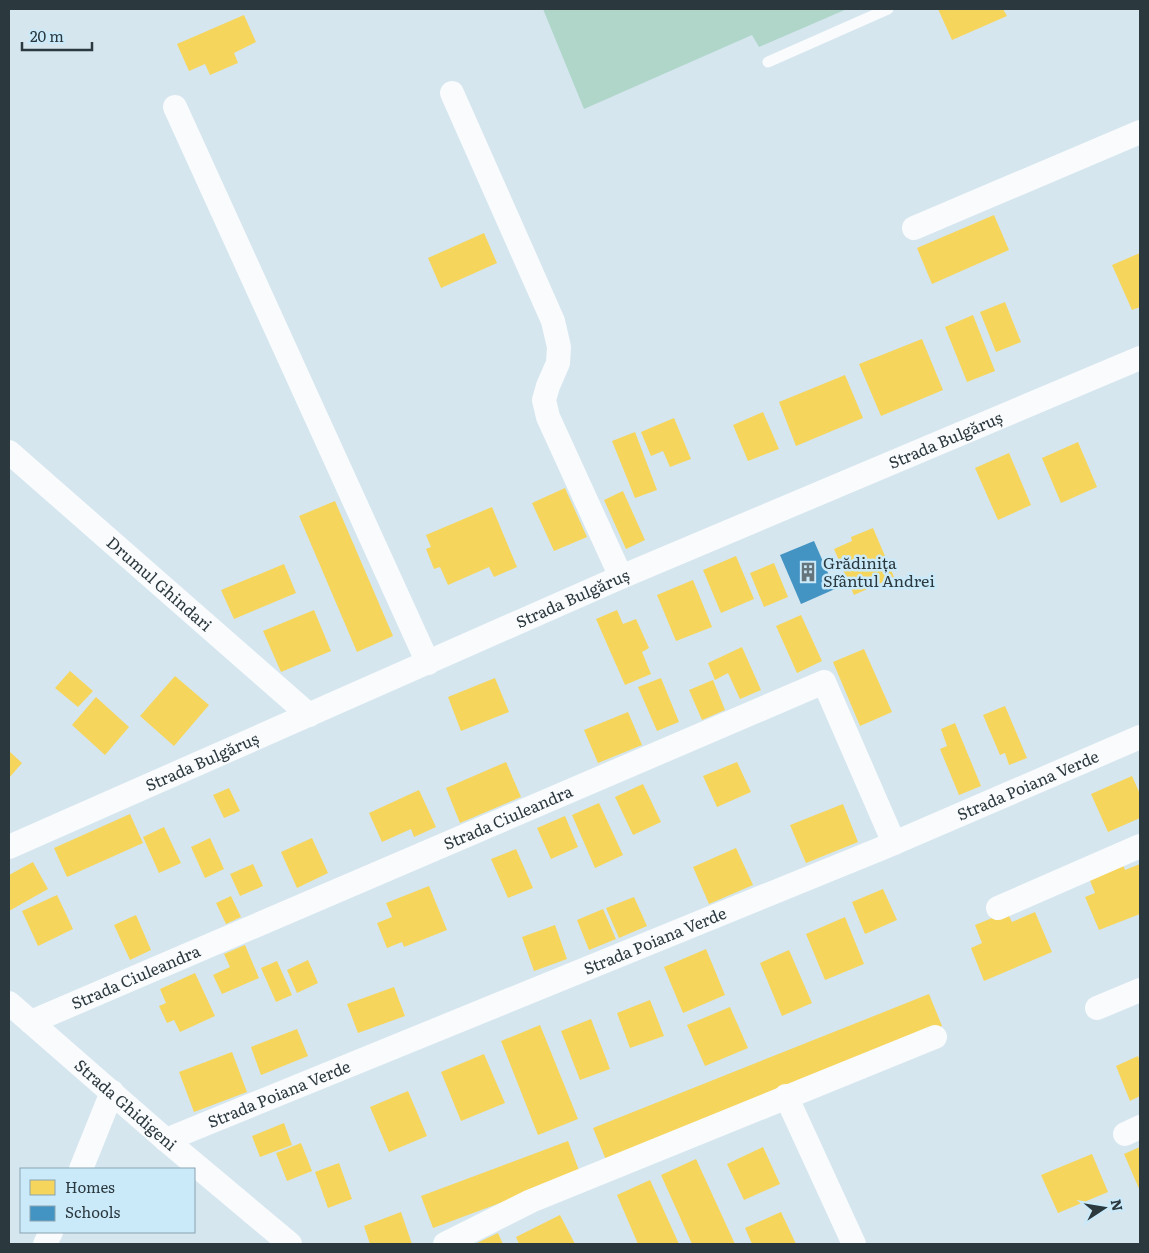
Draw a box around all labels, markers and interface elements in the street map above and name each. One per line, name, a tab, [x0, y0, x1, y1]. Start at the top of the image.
scale bar	[22, 20, 92, 52]
text: 20 m	[30, 24, 64, 47]
street label: Strada Bulgăruș	[884, 405, 1006, 474]
street label: Drumul Ghindari	[102, 530, 218, 636]
place label: Grădinița Sfântul Andrei	[823, 550, 935, 592]
building icon: Grădinița Sfântul Andrei	[797, 561, 819, 583]
street label: Strada Bulgăruș	[512, 562, 633, 633]
street label: Strada Bulgăruș	[141, 725, 262, 796]
street label: Strada Poiana Verde	[953, 743, 1102, 826]
street label: Strada Ciuleandra	[439, 778, 576, 855]
street label: Strada Poiana Verde	[580, 900, 730, 980]
street label: Strada Ciuleandra	[67, 938, 204, 1014]
street label: Strada Ghidigeni	[70, 1053, 183, 1156]
street label: Strada Poiana Verde	[204, 1053, 354, 1133]
legend	[20, 1168, 195, 1233]
text: Homes	[65, 1175, 115, 1198]
north arrow	[1079, 1183, 1129, 1233]
text: N	[1107, 1197, 1129, 1213]
text: Schools	[65, 1200, 121, 1223]

